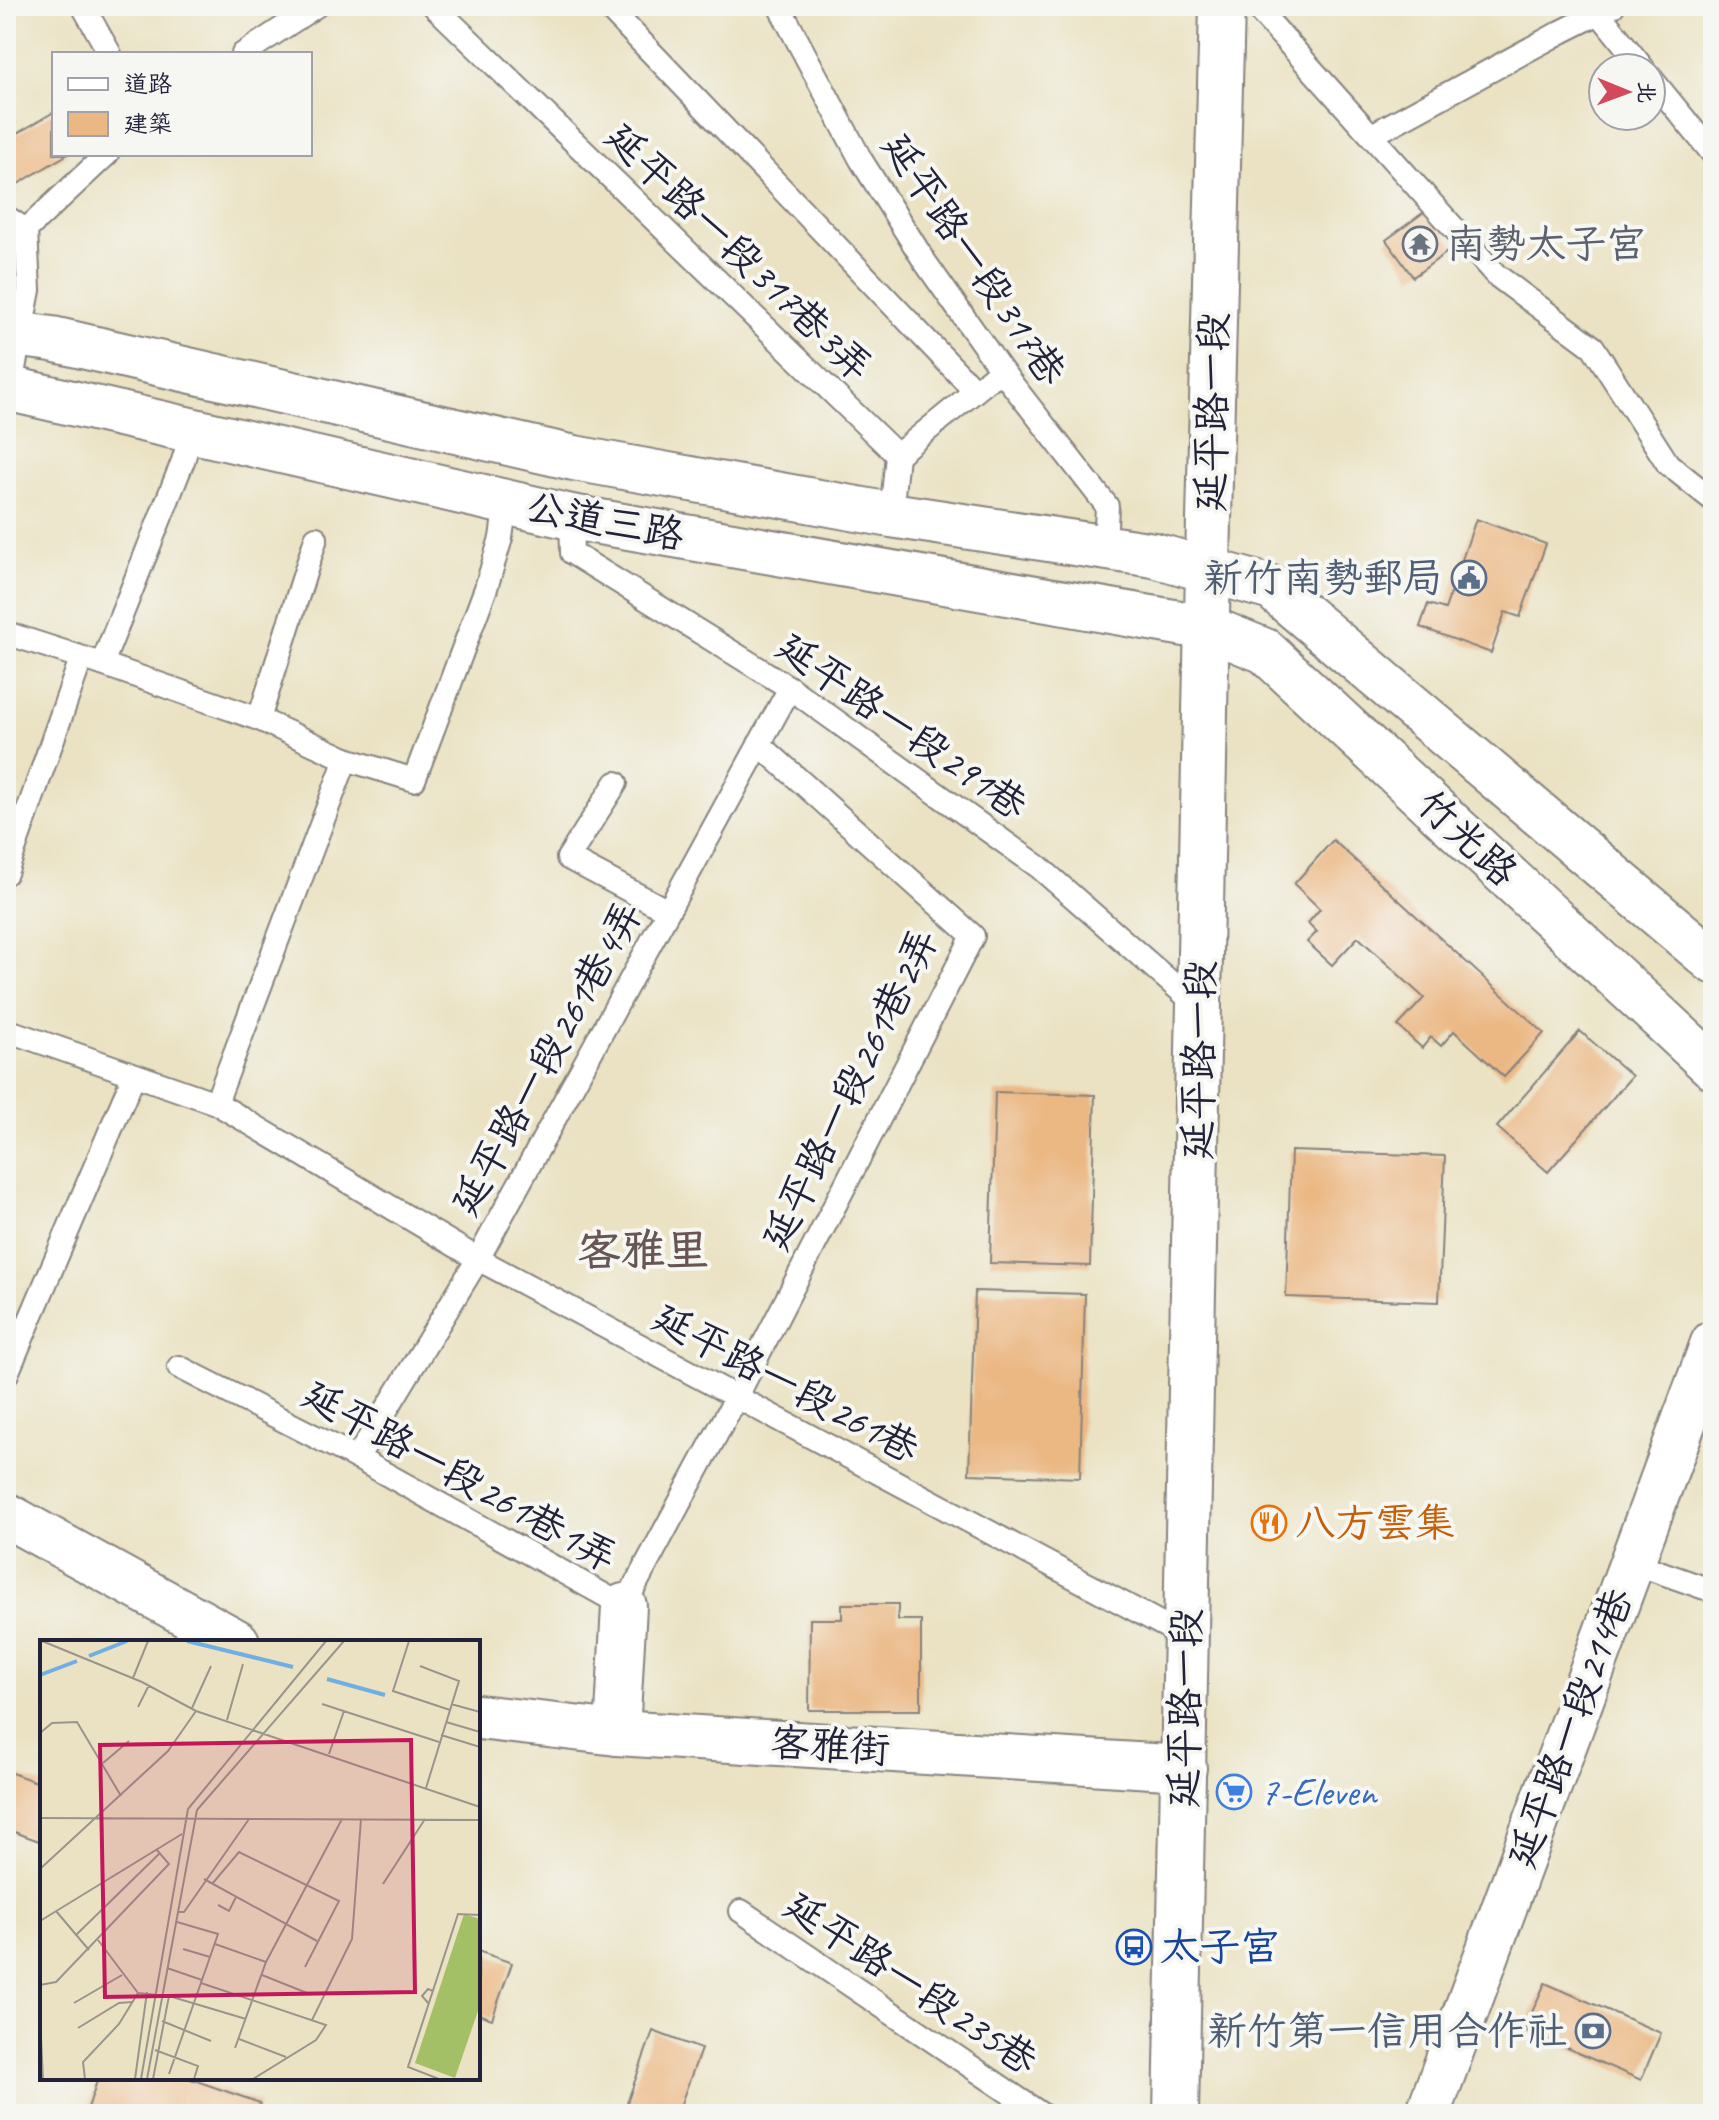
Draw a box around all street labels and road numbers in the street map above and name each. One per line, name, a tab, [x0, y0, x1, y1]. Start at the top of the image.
street label: 延平路一段317巷3弄	[595, 112, 883, 392]
street label: 延平路一段317巷	[871, 123, 1077, 395]
street label: 延平路一段	[1185, 312, 1239, 512]
street label: 公道三路	[522, 481, 688, 561]
street label: 延平路一段291巷	[767, 621, 1037, 831]
street label: 竹光路	[1406, 779, 1528, 897]
street label: 延平路一段261巷4弄	[440, 892, 654, 1224]
street label: 延平路一段261巷2弄	[750, 920, 950, 1258]
street label: 延平路一段	[1172, 960, 1226, 1160]
street label: 延平路一段261巷	[644, 1292, 928, 1474]
street label: 延平路一段261巷1弄	[294, 1369, 626, 1583]
street label: 延平路一段214巷	[1496, 1581, 1644, 1875]
street label: 延平路一段	[1158, 1608, 1212, 1808]
street label: 客雅街	[768, 1717, 892, 1775]
street label: 延平路一段235巷	[775, 1880, 1047, 2086]

